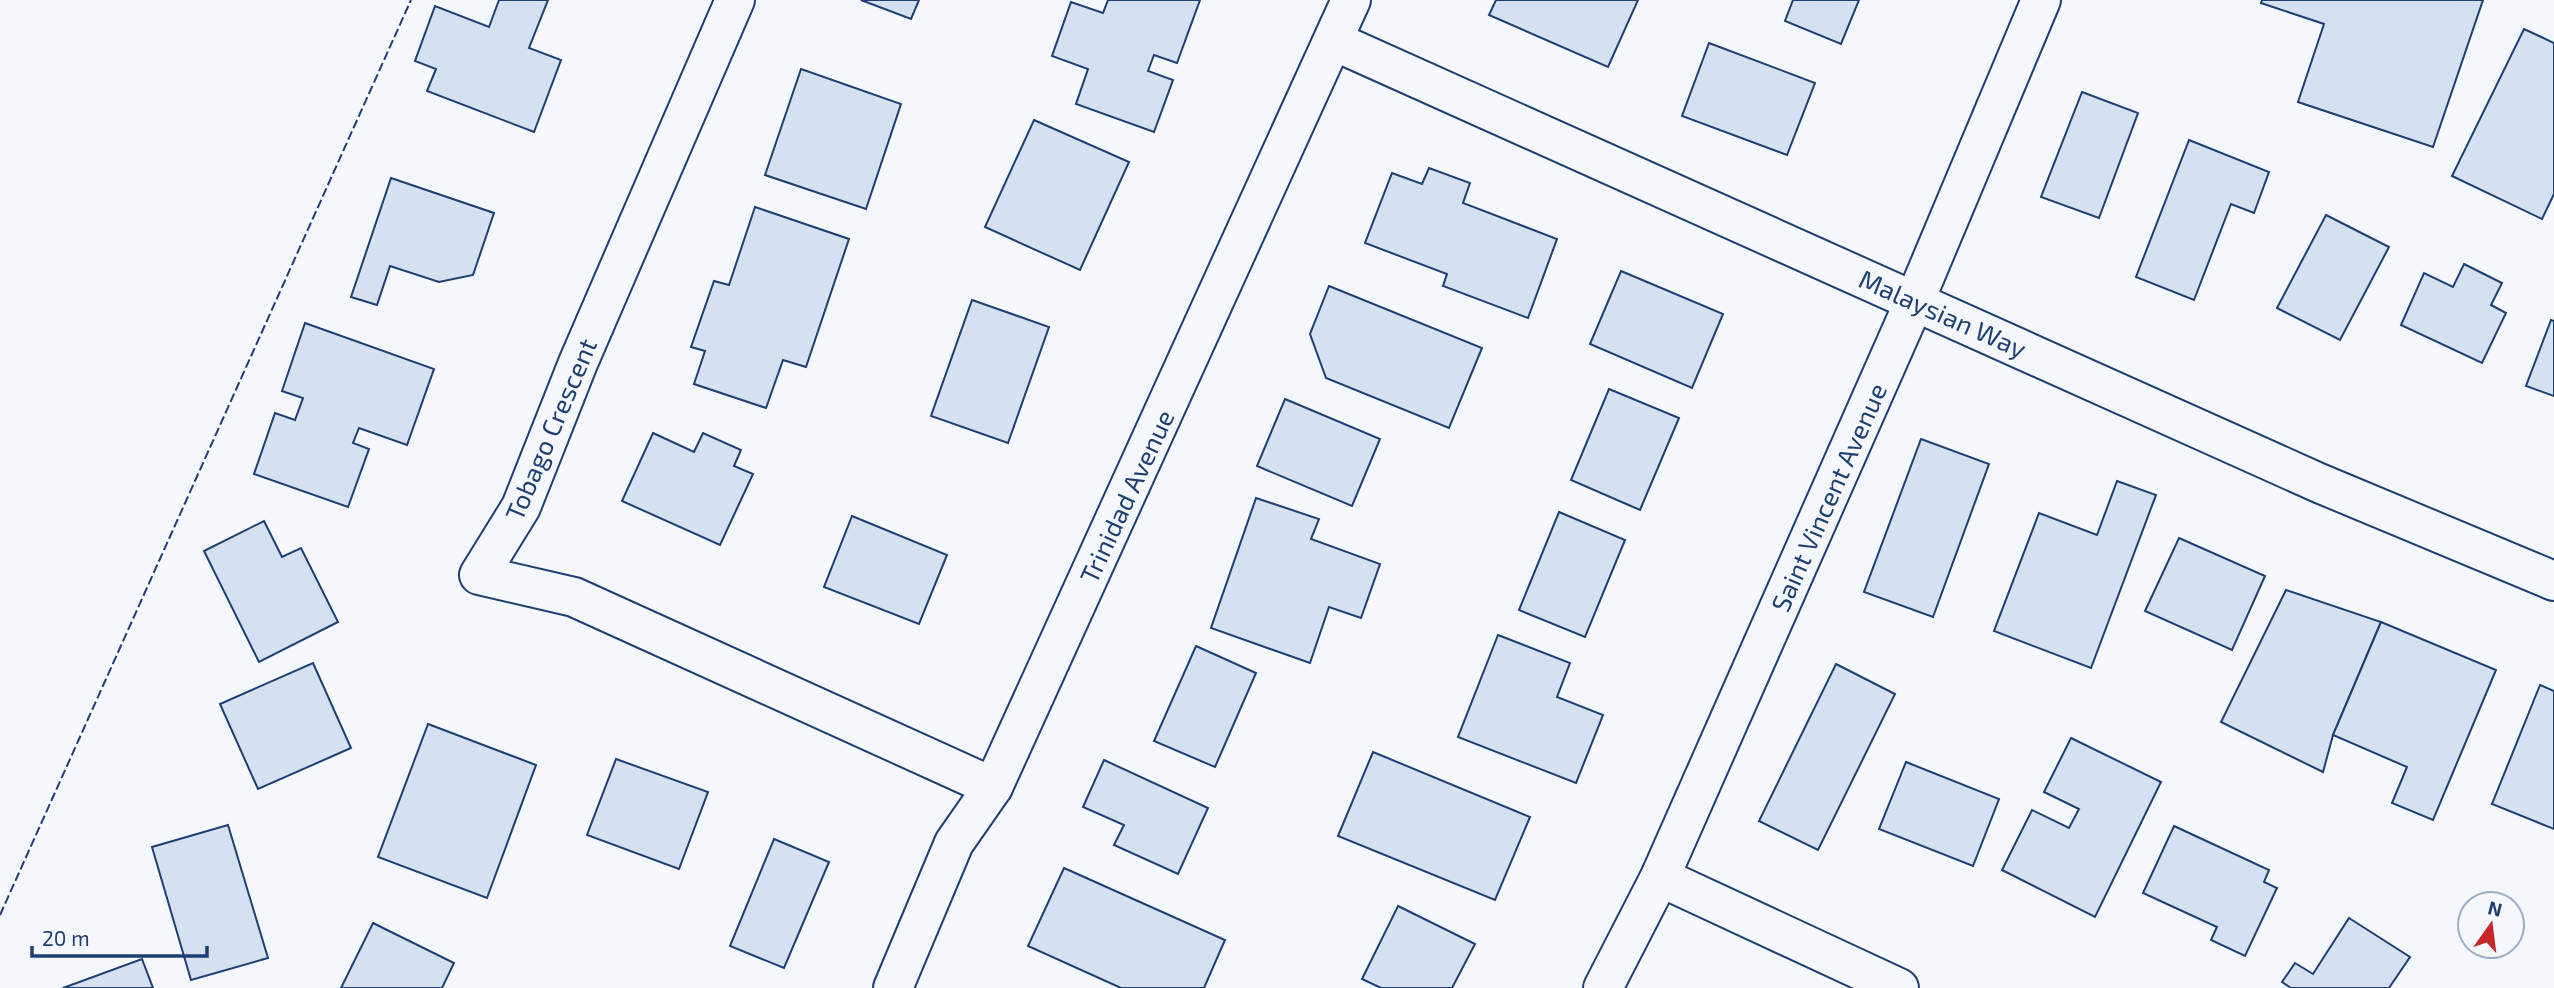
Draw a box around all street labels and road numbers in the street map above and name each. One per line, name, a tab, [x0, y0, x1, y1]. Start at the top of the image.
street label: Malaysian Way	[1855, 262, 2032, 364]
street label: Tobago Crescent	[498, 333, 602, 525]
street label: Saint Vincent Avenue	[1764, 378, 1892, 616]
street label: Trinidad Avenue	[1072, 404, 1180, 588]

